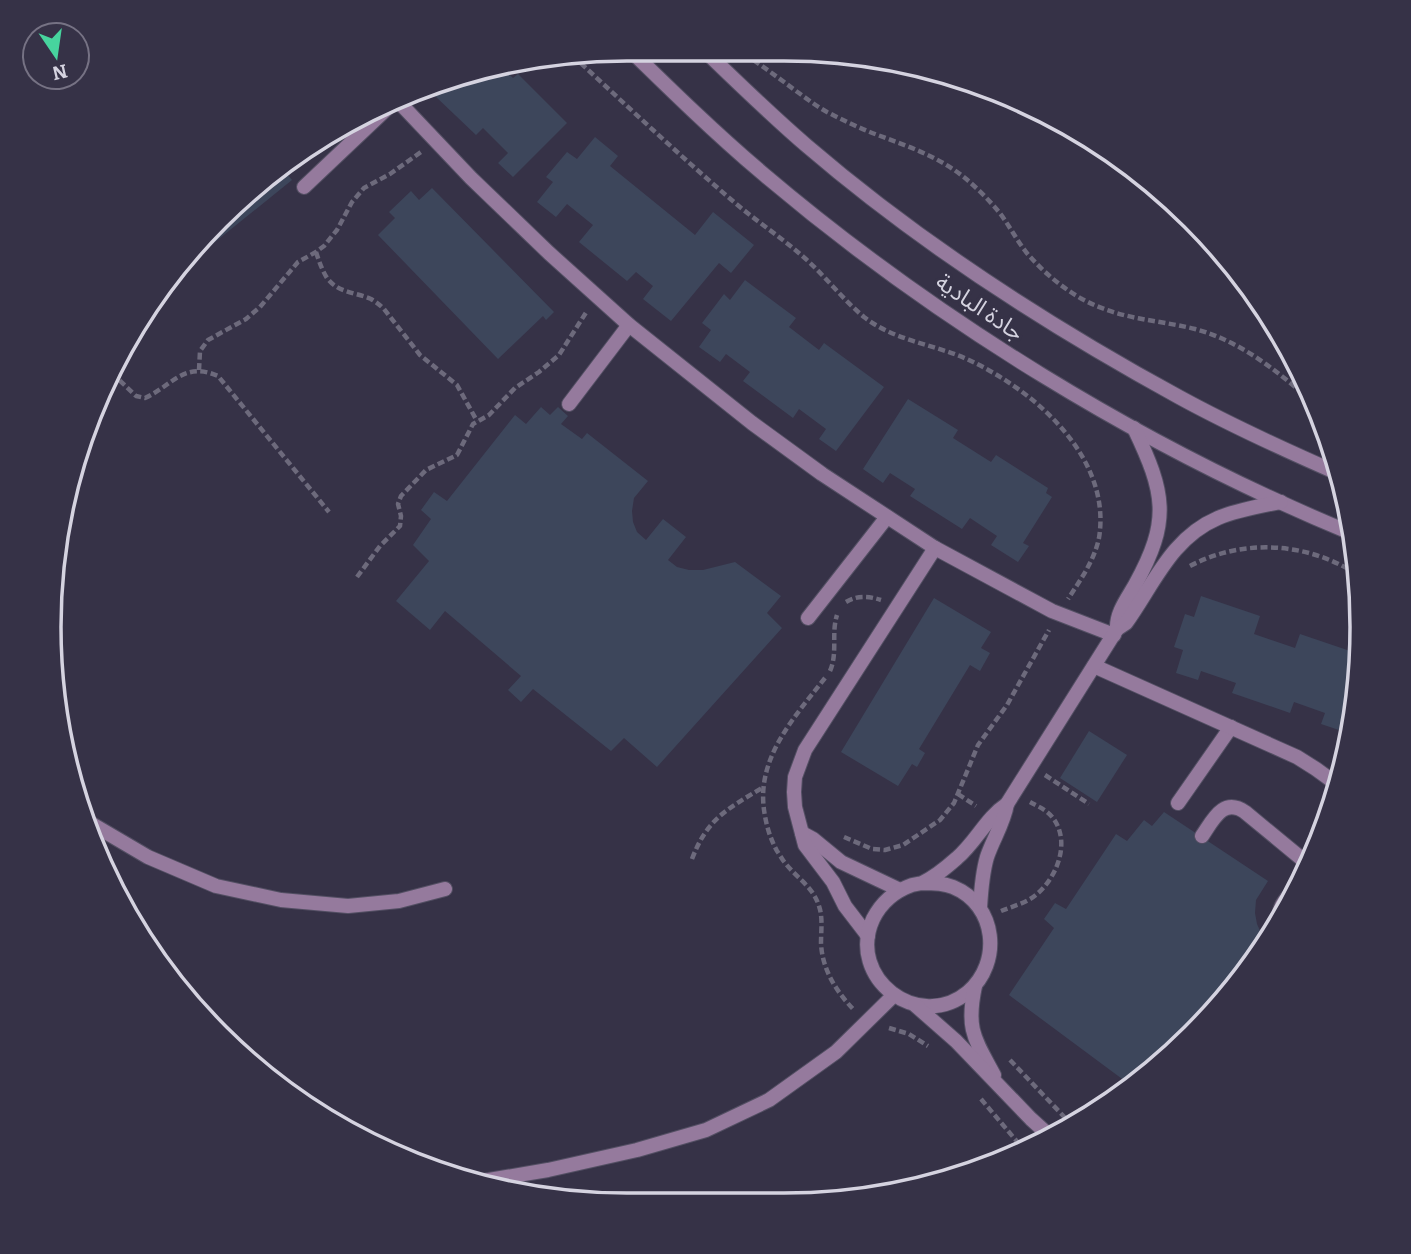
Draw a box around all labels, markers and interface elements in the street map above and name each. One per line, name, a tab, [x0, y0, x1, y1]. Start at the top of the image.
north arrow	[21, 21, 91, 91]
text: N	[50, 59, 69, 85]
street label: جادة البادية	[931, 267, 1029, 347]

